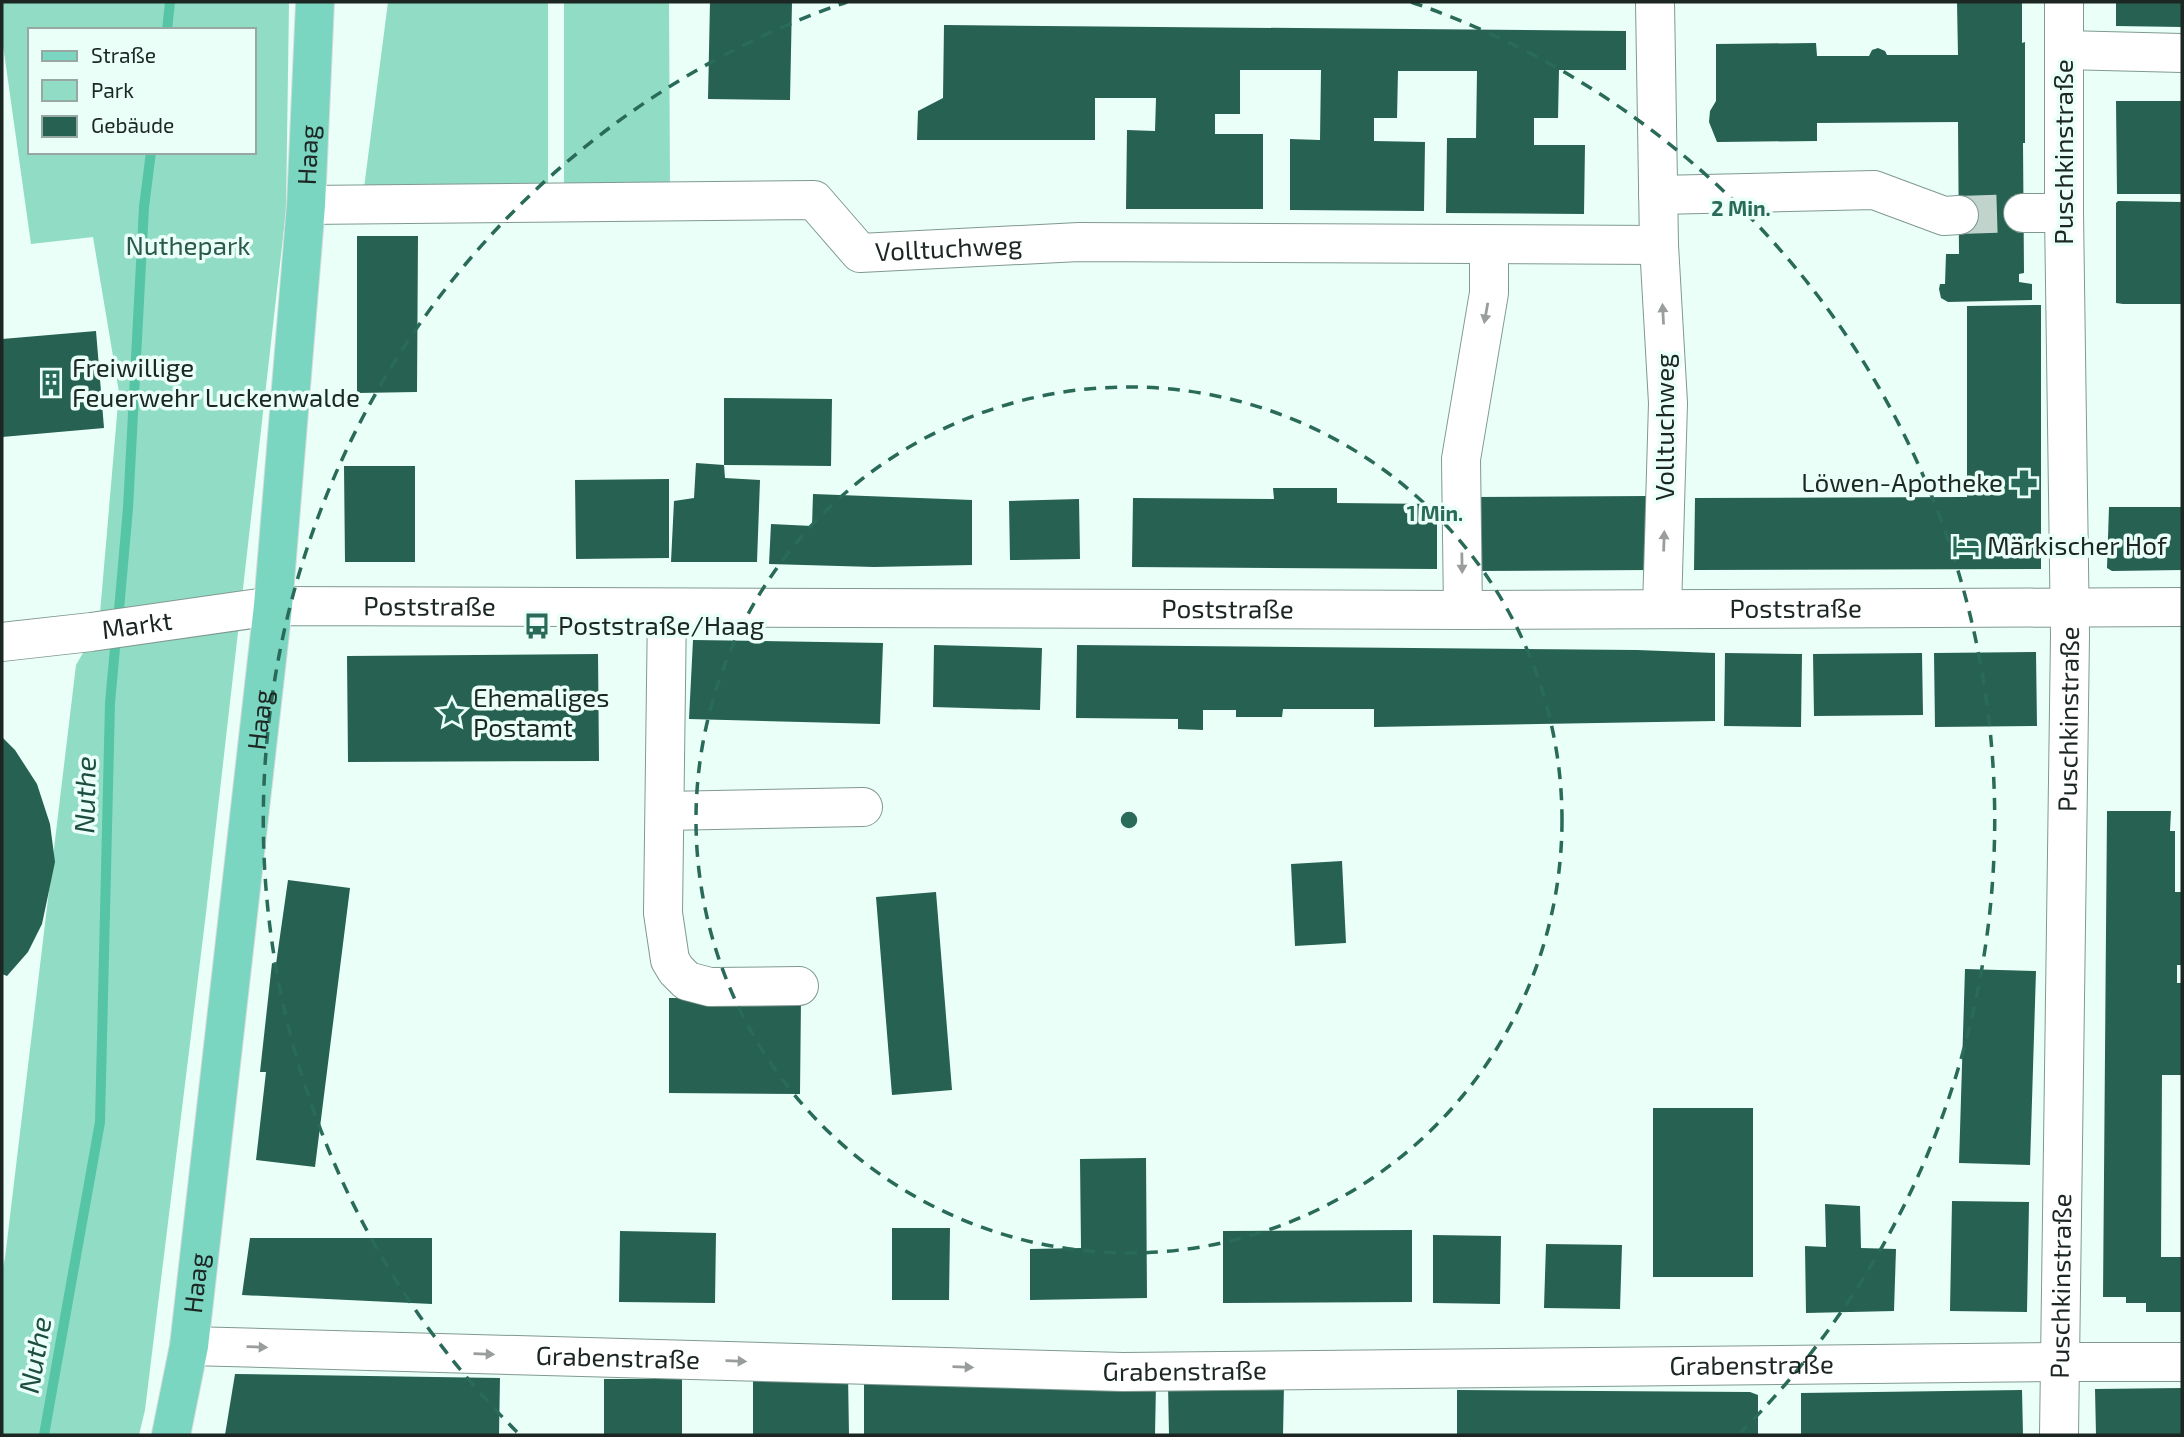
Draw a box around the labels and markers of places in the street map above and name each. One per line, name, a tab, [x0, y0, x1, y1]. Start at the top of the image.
place label: Freiwillige Feuerwehr Luckenwalde	[72, 351, 360, 412]
building icon: Freiwillige Feuerwehr Luckenwalde	[36, 368, 66, 398]
place label: Löwen-Apotheke	[1801, 466, 2003, 497]
pharmacy icon: Löwen-Apotheke	[2009, 468, 2039, 498]
place label: Märkischer Hof	[1987, 529, 2168, 560]
hotel icon: Märkischer Hof	[1951, 531, 1981, 561]
place label: Poststraße/Haag	[558, 609, 764, 640]
bus stop icon: Poststraße/Haag	[522, 611, 552, 641]
place label: Ehemaliges Postamt	[473, 681, 609, 742]
place icon: Ehemaliges Postamt	[437, 698, 467, 728]
centre of rings	[1117, 808, 1141, 832]

